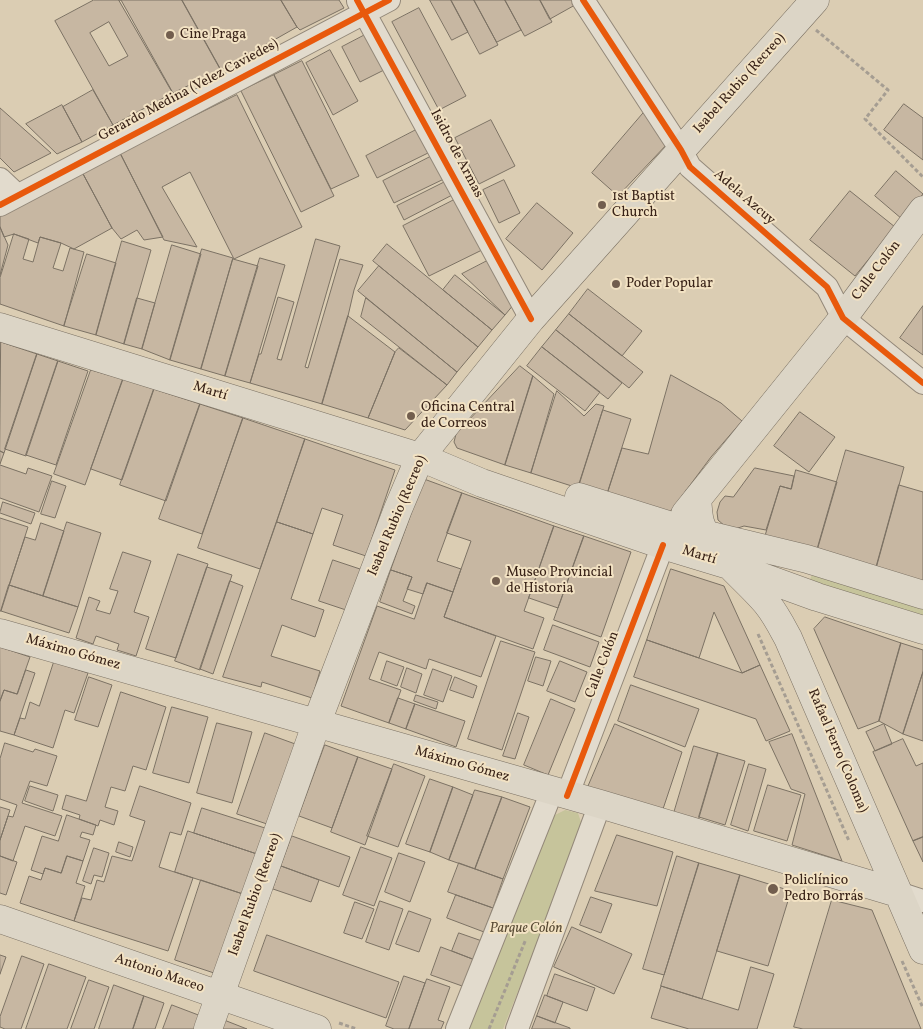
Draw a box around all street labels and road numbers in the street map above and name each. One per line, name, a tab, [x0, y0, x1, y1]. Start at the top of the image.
street label: Isabel Rubio (Recreo)	[691, 30, 789, 138]
street label: Gerardo Medina (Velez Caviedes)	[96, 36, 282, 146]
street label: Isidro de Armas	[426, 107, 486, 201]
street label: Adela Azcuy	[710, 167, 778, 229]
street label: Calle Colón	[849, 238, 905, 304]
street label: Martí	[191, 379, 229, 405]
street label: Isabel Rubio (Recreo)	[365, 453, 431, 579]
street label: Martí	[680, 543, 718, 569]
street label: Calle Colón	[583, 629, 623, 701]
street label: Máximo Gómez	[24, 631, 122, 675]
street label: Rafael Ferro (Coloma)	[803, 686, 871, 816]
street label: Máximo Gómez	[413, 743, 511, 787]
street label: Isabel Rubio (Recreo)	[226, 831, 286, 959]
street label: Antonio Maceo	[112, 951, 206, 997]

